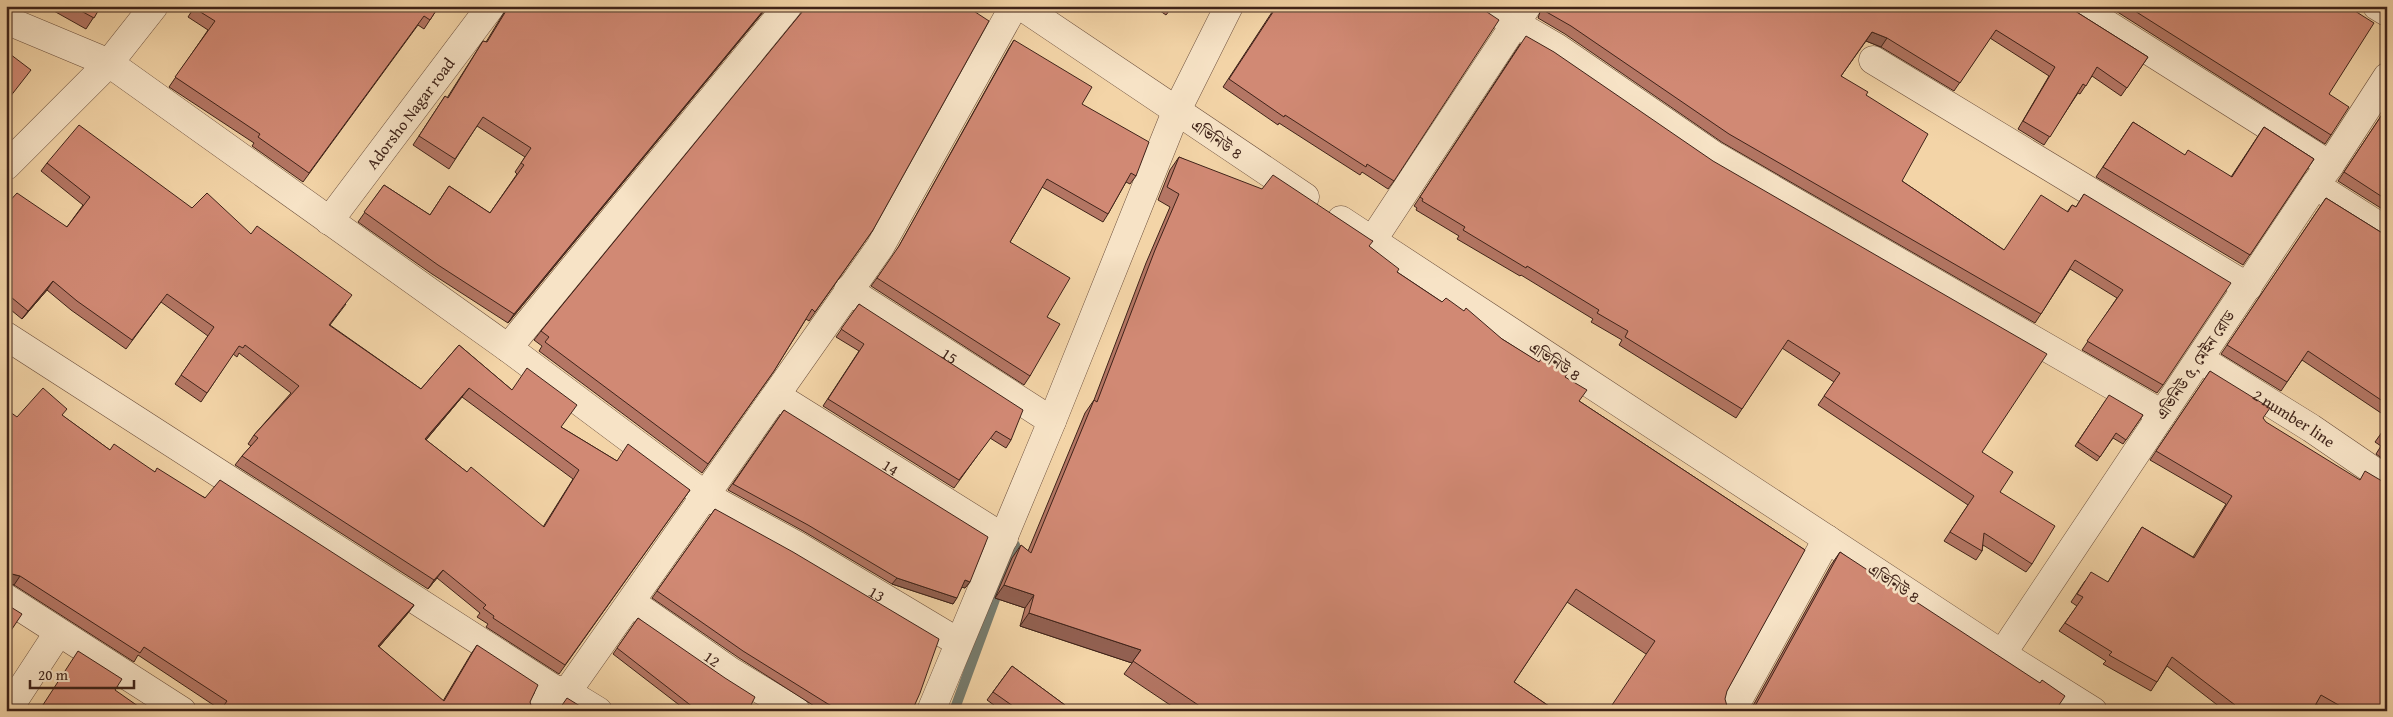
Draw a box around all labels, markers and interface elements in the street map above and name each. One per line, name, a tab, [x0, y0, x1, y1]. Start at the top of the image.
street label: Adorsho Nagar road	[360, 52, 461, 174]
street label: এভিনিউ ৪	[1186, 113, 1248, 165]
street label: এভিনিউ ৫, মেইন রোড	[2149, 305, 2241, 425]
street label: এভিনিউ ৪	[1524, 335, 1586, 387]
street label: 15	[937, 341, 963, 370]
street label: 2 number line	[2248, 383, 2340, 453]
street label: 14	[878, 453, 904, 481]
street label: এভিনিউ ৪	[1863, 557, 1925, 609]
street label: 13	[864, 579, 890, 608]
street label: 12	[699, 644, 725, 673]
scale bar	[30, 657, 134, 689]
text: 20 m	[38, 664, 69, 685]

